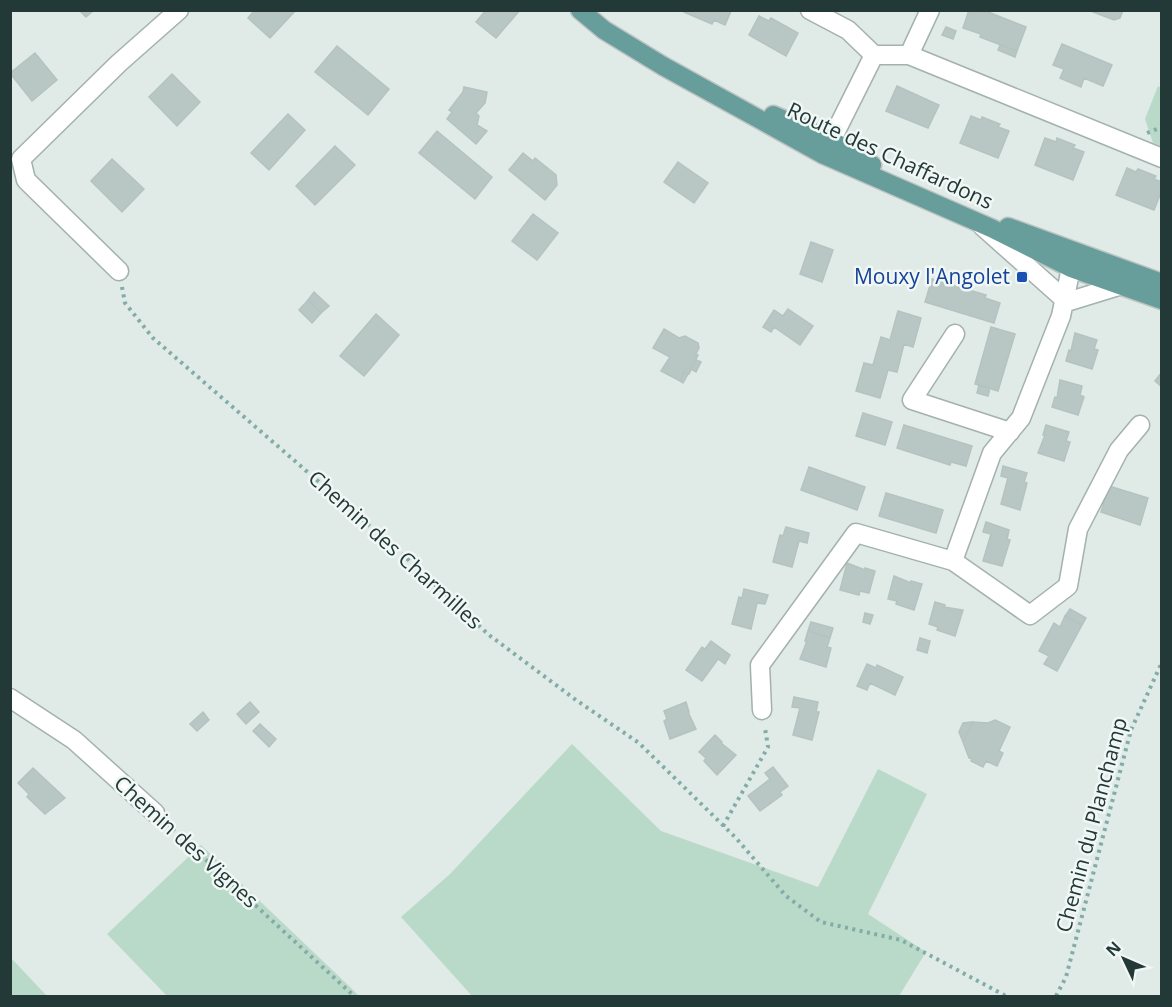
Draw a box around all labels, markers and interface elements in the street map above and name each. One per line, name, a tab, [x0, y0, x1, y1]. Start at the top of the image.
street label: Route des Chaffardons	[783, 95, 998, 215]
place label: Mouxy l'Angolet	[854, 262, 1010, 290]
marker: Mouxy l'Angolet	[1015, 270, 1029, 284]
street label: Chemin des Charmilles	[303, 464, 488, 635]
street label: Chemin du Planchamp	[1049, 714, 1133, 935]
street label: Chemin des Vignes	[109, 769, 265, 914]
north arrow	[1094, 929, 1154, 989]
text: N	[1101, 936, 1126, 961]

